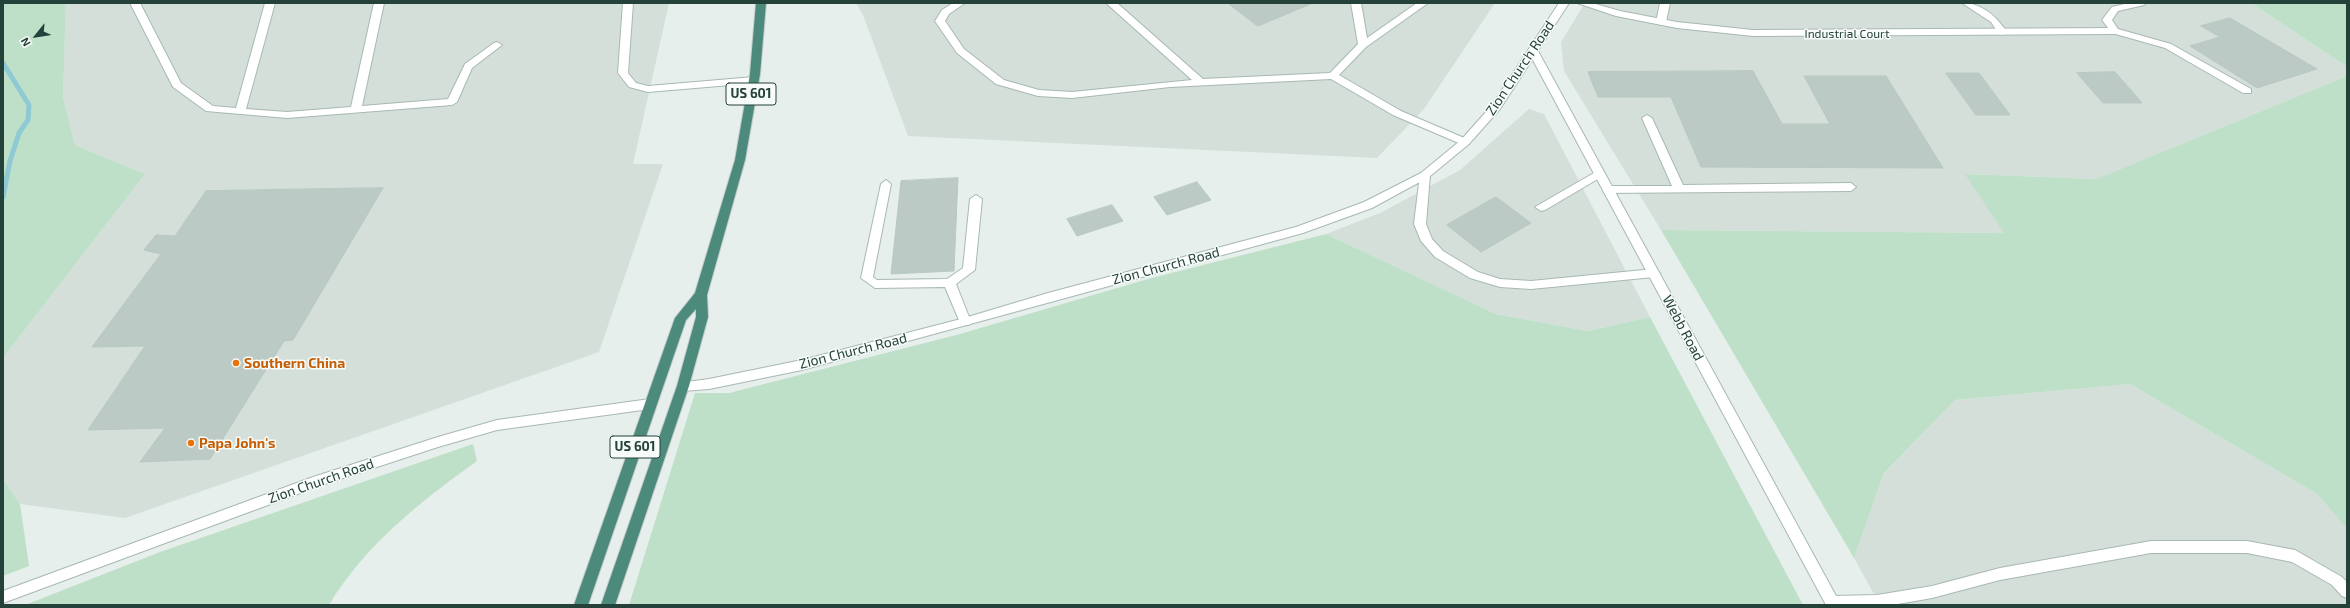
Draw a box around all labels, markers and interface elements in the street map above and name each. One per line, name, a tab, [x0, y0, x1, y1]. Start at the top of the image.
north arrow	[16, 16, 56, 56]
street label: Zion Church Road	[1482, 18, 1558, 118]
street label: Industrial Court	[1805, 27, 1889, 41]
text: N	[18, 36, 33, 49]
road number: US 601	[726, 83, 776, 105]
street label: Zion Church Road	[1110, 244, 1222, 288]
street label: Webb Road	[1659, 292, 1707, 364]
street label: Zion Church Road	[797, 329, 909, 373]
place label: Southern China	[244, 355, 345, 371]
marker: Southern China	[231, 358, 241, 368]
place label: Papa John's	[199, 435, 276, 451]
road number: US 601	[610, 436, 660, 458]
marker: Papa John's	[186, 438, 196, 448]
street label: Zion Church Road	[266, 455, 376, 507]

